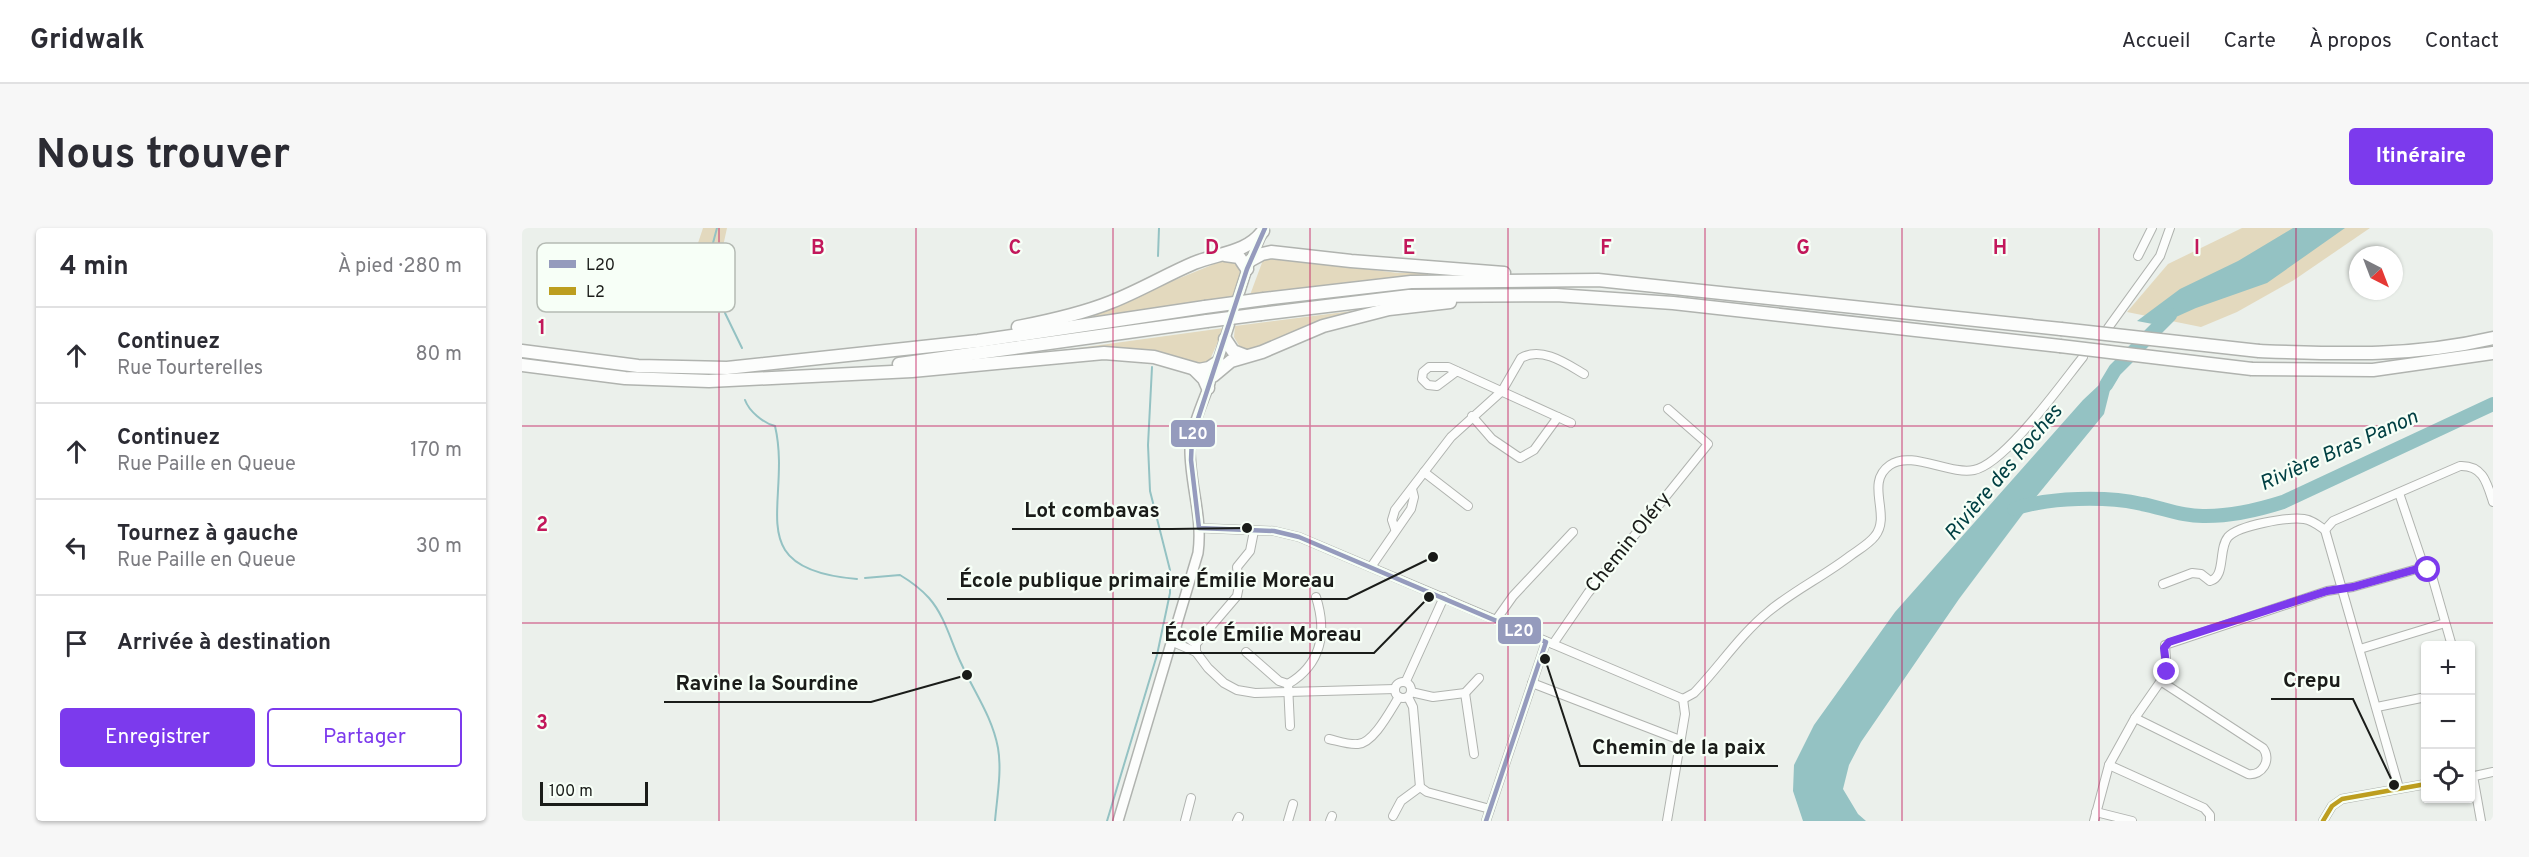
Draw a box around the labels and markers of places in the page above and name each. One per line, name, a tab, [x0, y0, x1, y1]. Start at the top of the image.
callout: Lot combavas	[1012, 490, 1172, 529]
callout: École publique primaire Émilie Moreau	[947, 560, 1347, 599]
callout: École Émilie Moreau	[1152, 614, 1374, 653]
callout: Crepu	[2271, 660, 2353, 699]
callout: Ravine la Sourdine	[664, 663, 871, 702]
callout: Chemin de la paix	[1580, 727, 1778, 766]

